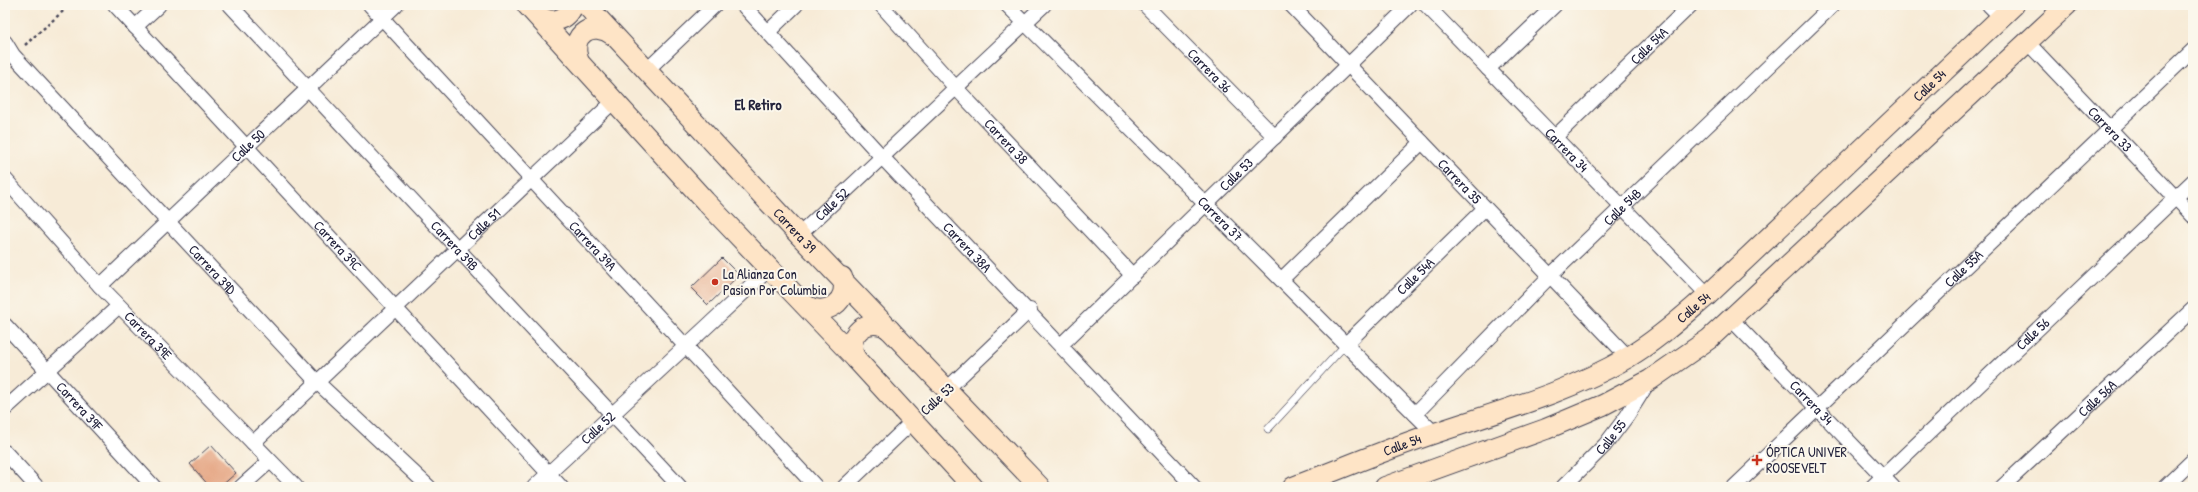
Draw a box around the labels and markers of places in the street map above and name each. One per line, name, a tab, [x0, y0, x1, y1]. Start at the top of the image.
place label: La Alianza Con Pasion Por Columbia	[723, 264, 827, 299]
marker: La Alianza Con Pasion Por Columbia	[710, 277, 720, 287]
place label: ÓPTICA UNIVER ROOSEVELT	[1766, 442, 1847, 477]
marker: ÓPTICA UNIVER ROOSEVELT	[1751, 454, 1763, 466]

